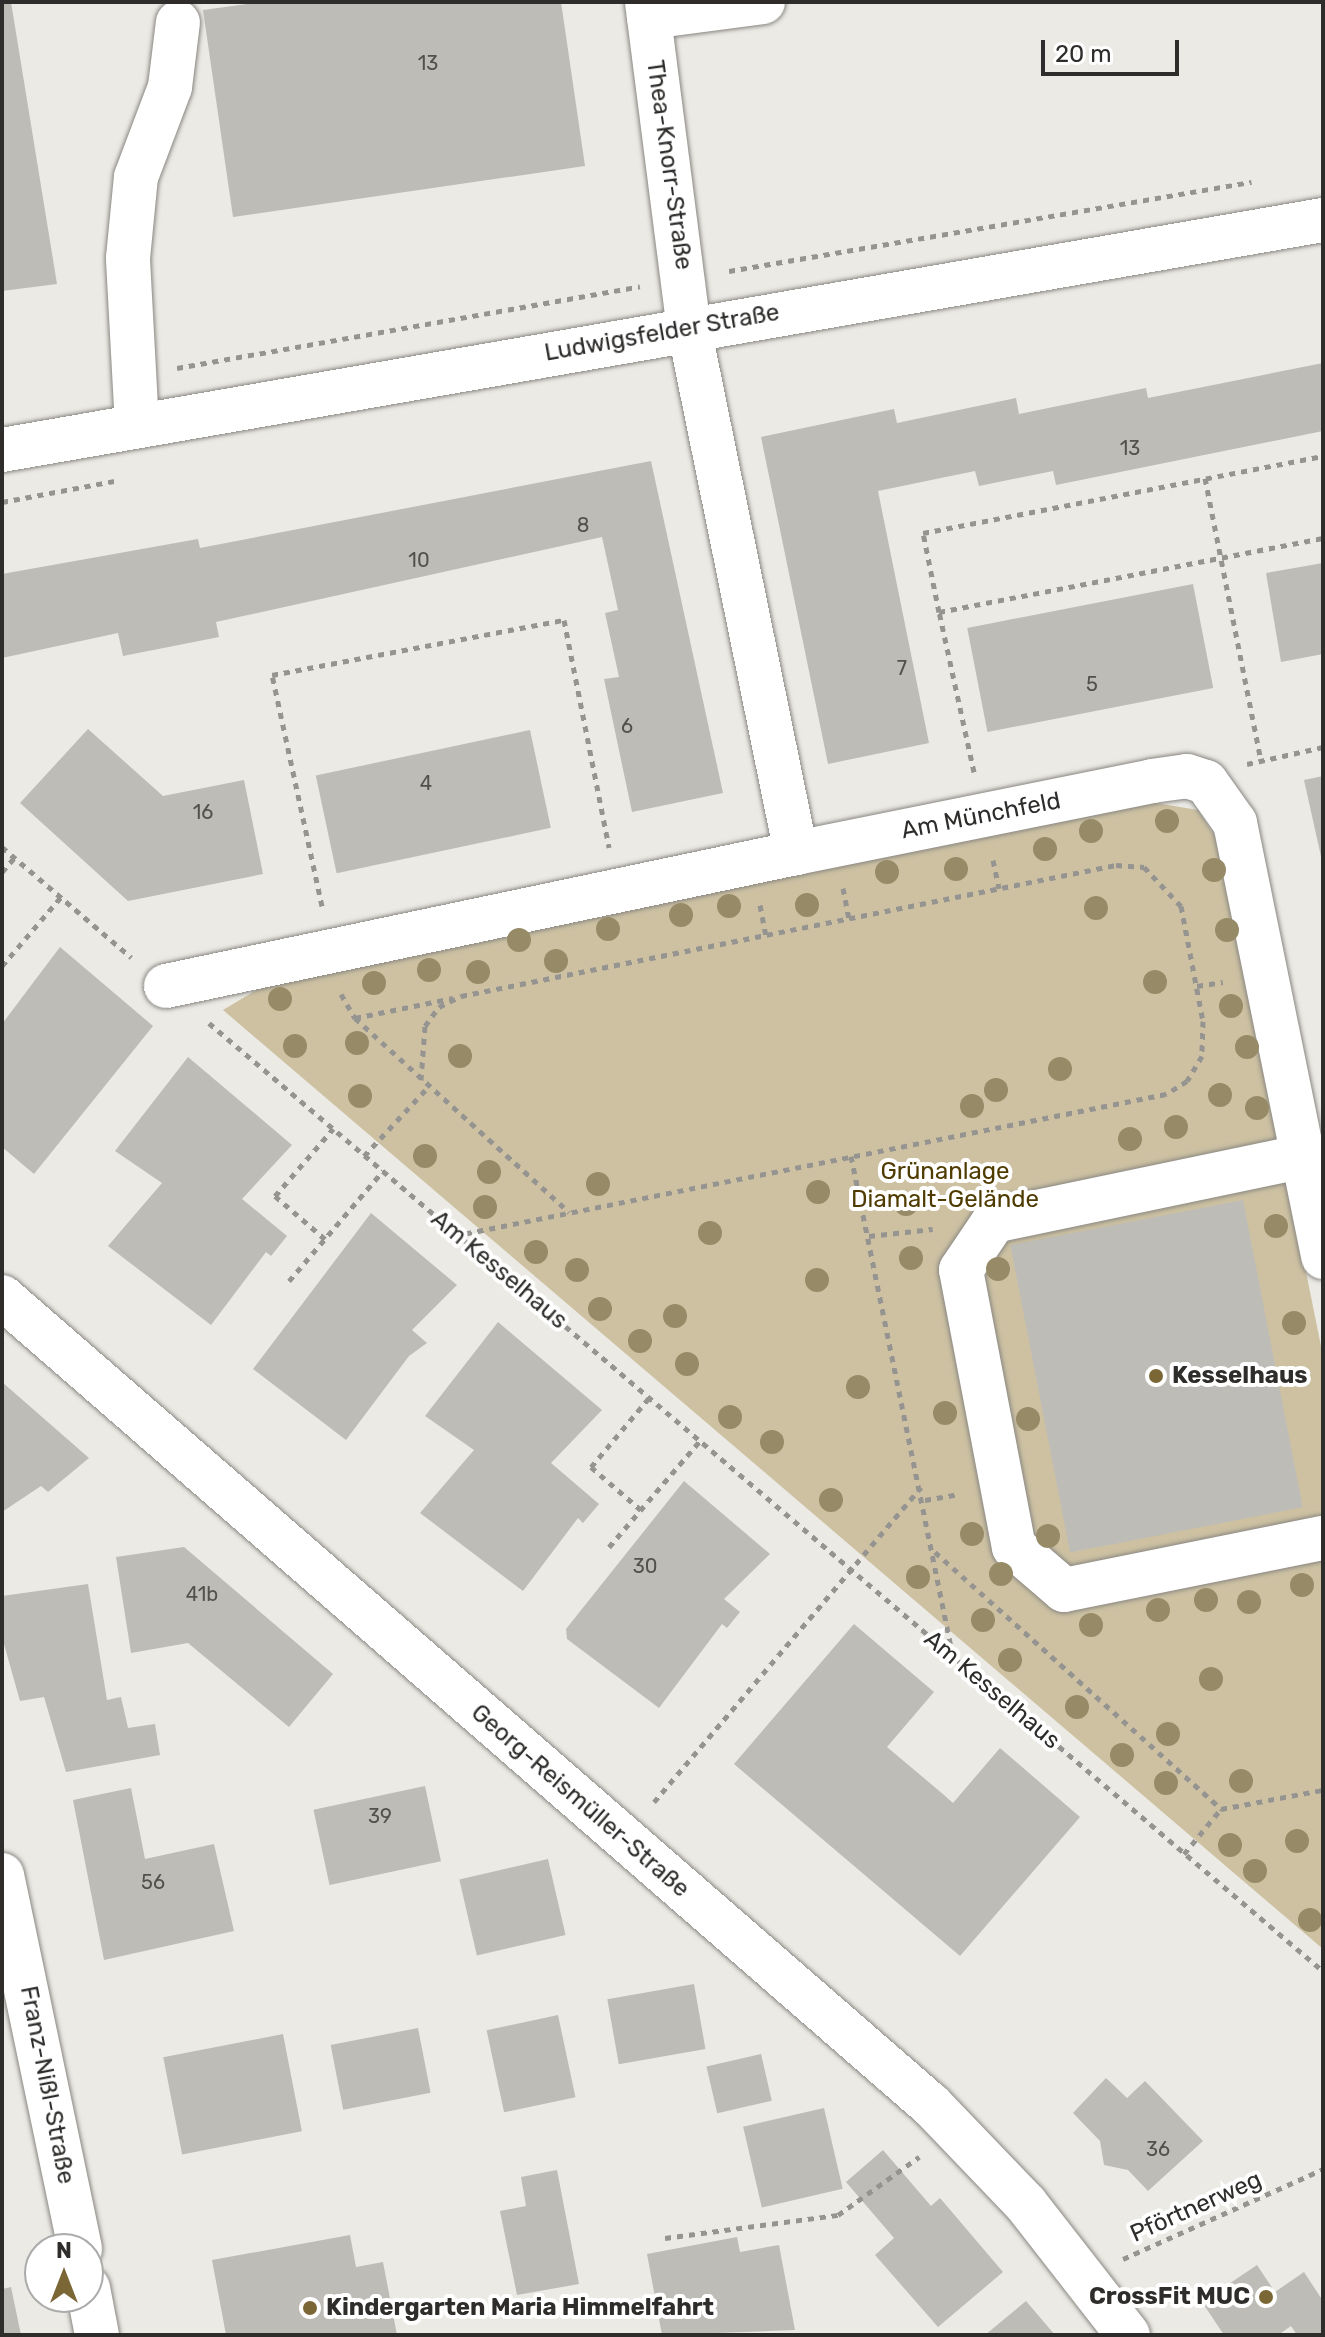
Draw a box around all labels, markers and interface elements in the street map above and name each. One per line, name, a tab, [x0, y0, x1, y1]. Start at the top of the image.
scale bar	[1045, 24, 1183, 74]
text: 20 m	[1055, 40, 1112, 68]
house number: 13	[418, 51, 438, 75]
street label: Thea-Knorr-Straße	[640, 58, 698, 272]
street label: Ludwigsfelder Straße	[542, 298, 782, 368]
house number: 13	[1120, 436, 1140, 460]
house number: 8	[577, 513, 589, 537]
house number: 10	[408, 548, 430, 572]
house number: 7	[897, 656, 907, 680]
house number: 5	[1086, 672, 1098, 696]
house number: 6	[621, 714, 633, 738]
house number: 4	[420, 771, 432, 795]
street label: Am Münchfeld	[899, 786, 1063, 846]
house number: 16	[193, 800, 213, 824]
park label: Grünanlage Diamalt-Gelände	[851, 1158, 1039, 1214]
street label: Am Kesselhaus	[425, 1205, 573, 1335]
place label: Kesselhaus	[1172, 1362, 1308, 1390]
marker: Kesselhaus	[1147, 1367, 1165, 1385]
house number: 30	[633, 1554, 657, 1578]
house number: 41b	[186, 1582, 218, 1606]
street label: Am Kesselhaus	[918, 1625, 1066, 1755]
street label: Georg-Reismüller-Straße	[465, 1698, 695, 1904]
house number: 39	[368, 1804, 392, 1828]
house number: 56	[141, 1870, 165, 1894]
street label: Franz-Nißl-Straße	[14, 1984, 80, 2186]
house number: 36	[1146, 2137, 1170, 2161]
street label: Pförtnerweg	[1126, 2165, 1266, 2249]
north arrow	[24, 2233, 104, 2313]
text: N	[56, 2237, 72, 2264]
place label: CrossFit MUC	[1089, 2283, 1250, 2311]
marker: CrossFit MUC	[1257, 2288, 1275, 2306]
place label: Kindergarten Maria Himmelfahrt	[326, 2294, 714, 2322]
marker: Kindergarten Maria Himmelfahrt	[301, 2299, 319, 2317]

